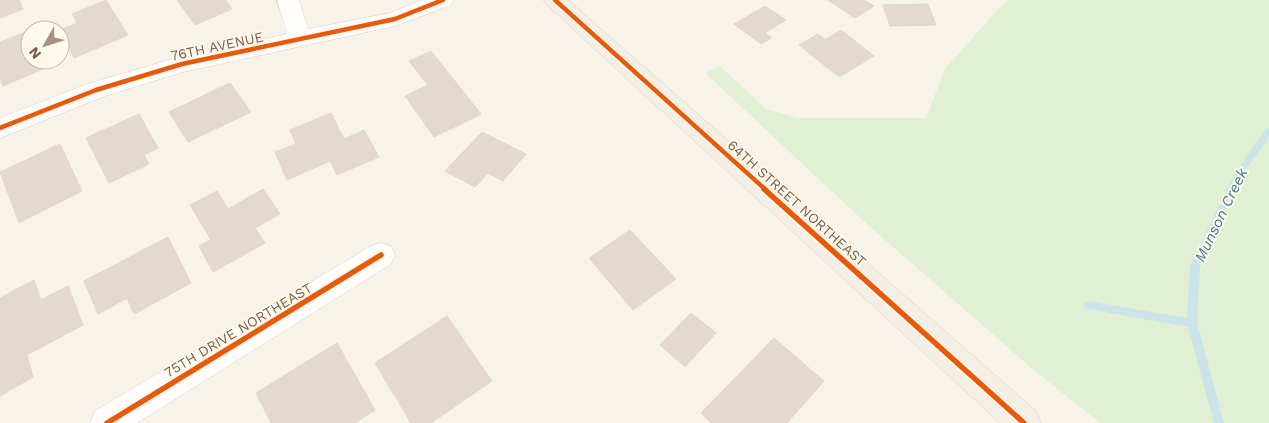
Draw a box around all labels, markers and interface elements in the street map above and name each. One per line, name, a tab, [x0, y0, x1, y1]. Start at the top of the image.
north arrow	[20, 20, 70, 70]
street label: 76TH AVENUE	[169, 28, 265, 64]
text: N	[25, 44, 44, 62]
street label: 64TH STREET NORTHEAST	[724, 137, 870, 270]
water label: Munson Creek	[1191, 165, 1252, 265]
street label: 75TH DRIVE NORTHEAST	[161, 279, 315, 380]

